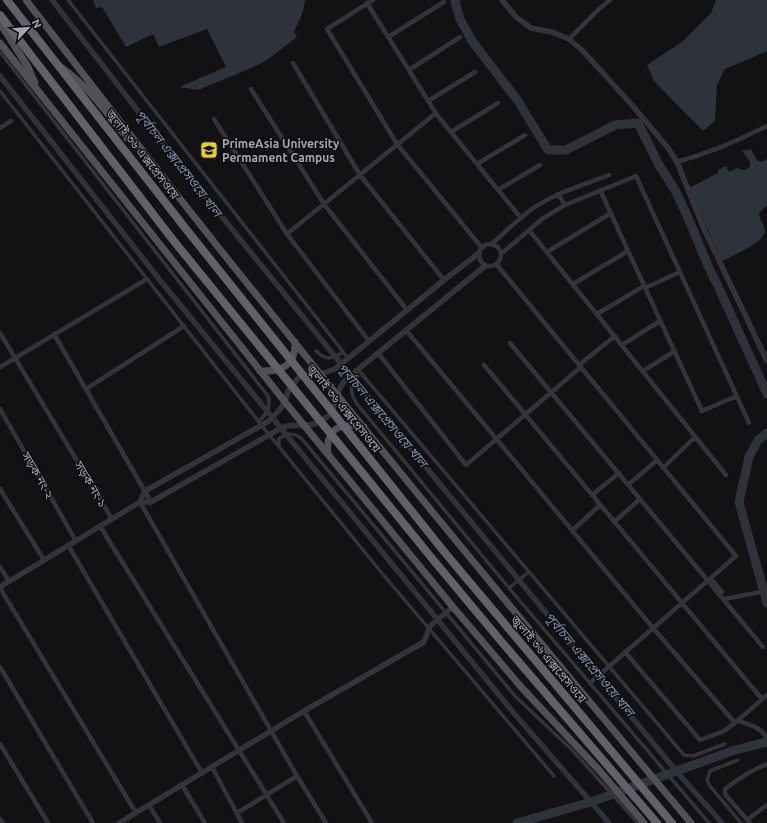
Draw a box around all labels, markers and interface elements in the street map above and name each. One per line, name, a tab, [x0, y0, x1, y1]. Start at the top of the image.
north arrow	[8, 8, 48, 48]
text: N	[30, 17, 44, 30]
street label: জুলাই ৩৬ এক্সপ্রেসওয়ে	[103, 105, 183, 202]
water label: পূর্বাচল এক্সপ্রেসওয়ে খাল	[132, 107, 226, 222]
place label: PrimeAsia University Permament Campus	[222, 137, 340, 164]
school or university icon: PrimeAsia University Permament Campus	[199, 140, 219, 160]
street label: জুলাই ৩৬ এক্সপ্রেসওয়ে	[303, 360, 385, 456]
water label: পূর্বাচল এক্সপ্রেসওয়ে খাল	[334, 360, 432, 473]
street label: সড়ক নং-২	[18, 449, 57, 501]
street label: সড়ক নং-১	[71, 458, 110, 510]
water label: পূর্বাচল এক্সপ্রেসওয়ে খাল	[541, 609, 639, 722]
street label: জুলাই ৩৬ এক্সপ্রেসওয়ে	[507, 611, 590, 706]

